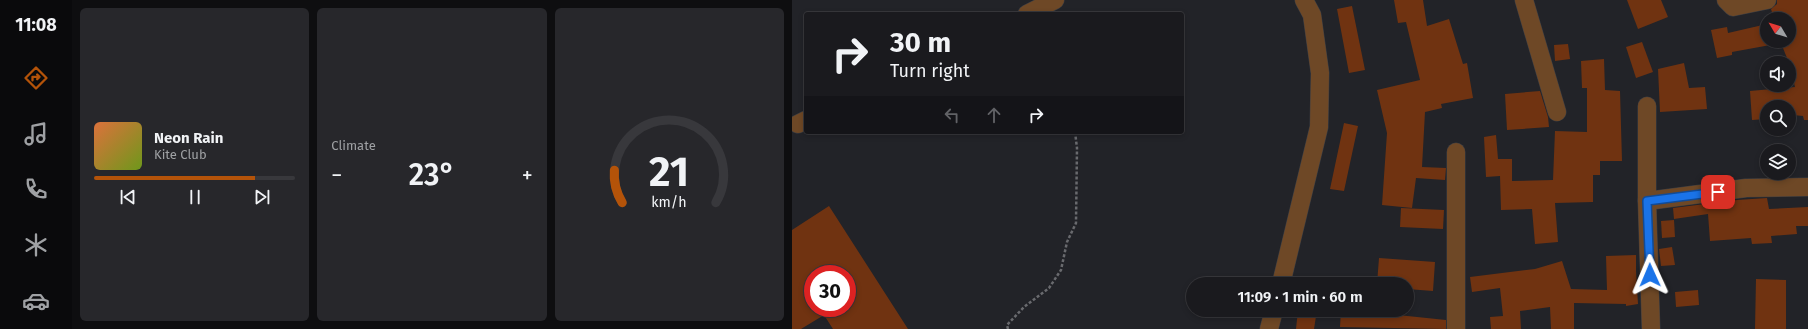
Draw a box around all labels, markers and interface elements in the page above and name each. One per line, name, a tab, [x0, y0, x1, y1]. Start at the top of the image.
north arrow	[1760, 12, 1796, 48]
map controls	[1760, 12, 1796, 180]
text: 11:08	[15, 14, 57, 36]
text: 30 m	[890, 26, 951, 59]
icon: right	[824, 28, 876, 80]
button: sound	[1760, 56, 1796, 92]
text: Turn right	[890, 60, 970, 82]
icon: directions	[22, 64, 50, 92]
button: search	[1760, 100, 1796, 136]
icon: left	[941, 104, 963, 126]
icon: ahead	[983, 104, 1005, 126]
icon: right	[1025, 104, 1047, 126]
icon: music	[22, 120, 50, 148]
text: Neon Rain	[154, 129, 223, 147]
text: Climate	[331, 138, 376, 153]
button: layers	[1760, 144, 1796, 180]
text: 21	[649, 146, 689, 196]
text: Kite Club	[154, 147, 207, 162]
text: 23°	[409, 157, 455, 193]
text: −	[331, 162, 342, 189]
text: +	[522, 162, 533, 189]
icon: phone	[22, 175, 50, 203]
pin	[1701, 175, 1735, 209]
icon: arrive	[1707, 181, 1729, 203]
icon: previous	[117, 186, 139, 208]
icon: pause	[184, 186, 206, 208]
icon: next	[251, 186, 273, 208]
text: km/h	[652, 193, 687, 210]
icon: climate	[22, 231, 50, 259]
position arrow	[1629, 254, 1671, 296]
speed limit sign: 30	[804, 265, 856, 317]
icon: car	[22, 287, 50, 315]
text: 11:09 · 1 min · 60 m	[1237, 288, 1363, 306]

